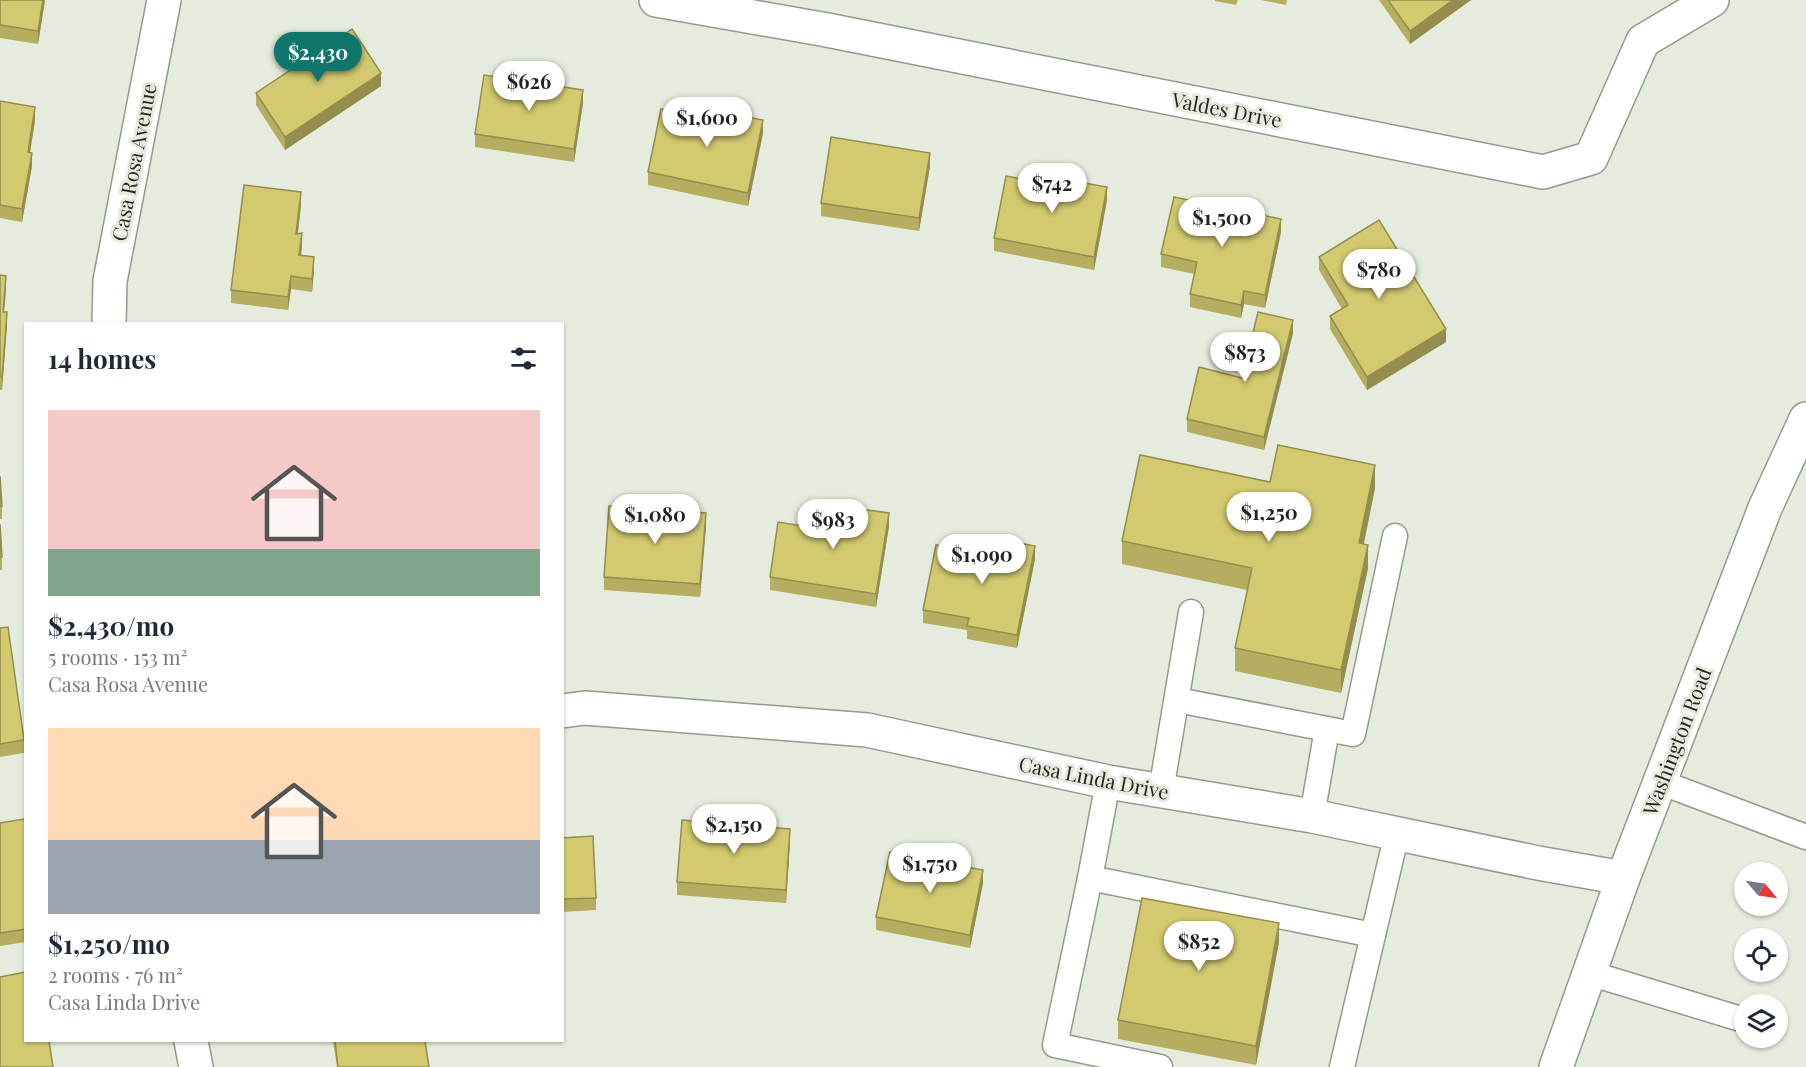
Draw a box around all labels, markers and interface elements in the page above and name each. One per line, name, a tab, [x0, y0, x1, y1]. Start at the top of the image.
pin: $2,430	[269, 32, 367, 83]
text: $2,430	[288, 38, 348, 65]
pin: $626	[493, 61, 565, 112]
text: $626	[507, 67, 551, 94]
street label: Casa Rosa Avenue	[104, 81, 162, 243]
street label: Valdes Drive	[1169, 85, 1284, 133]
pin: $1,600	[658, 97, 756, 148]
text: $1,600	[676, 103, 738, 130]
pin: $742	[1016, 163, 1088, 214]
text: $742	[1032, 169, 1072, 196]
pin: $1,500	[1173, 197, 1271, 248]
text: $1,500	[1192, 203, 1252, 230]
pin: $780	[1343, 249, 1415, 300]
text: $780	[1357, 255, 1401, 282]
pin: $873	[1209, 332, 1281, 383]
text: $873	[1224, 338, 1266, 365]
text: 14 homes	[48, 341, 156, 376]
icon: filters	[507, 342, 540, 375]
icon: home	[240, 449, 348, 557]
pin: $1,250	[1220, 492, 1318, 543]
pin: $1,080	[606, 494, 704, 545]
text: $1,250	[1240, 498, 1298, 525]
pin: $983	[797, 499, 869, 550]
text: $1,080	[624, 500, 686, 527]
text: $983	[811, 505, 855, 532]
pin: $1,090	[933, 534, 1031, 585]
text: $1,090	[951, 540, 1013, 567]
text: $2,430/mo	[48, 608, 174, 643]
text: 5 rooms · 153 m²	[48, 643, 187, 670]
street label: Washington Road	[1635, 663, 1717, 820]
text: Casa Rosa Avenue	[48, 670, 208, 697]
street label: Casa Linda Drive	[1017, 749, 1171, 805]
icon: home	[240, 767, 348, 875]
pin: $2,150	[685, 804, 783, 855]
text: $2,150	[706, 810, 762, 837]
pin: $1,750	[881, 843, 979, 894]
text: $1,750	[902, 849, 958, 876]
north arrow	[1734, 862, 1788, 916]
map controls	[1734, 862, 1788, 1048]
pin: $852	[1163, 921, 1235, 972]
text: $1,250/mo	[48, 926, 170, 961]
text: $852	[1178, 927, 1220, 954]
button: locate	[1734, 928, 1788, 982]
text: 2 rooms · 76 m²	[48, 961, 183, 988]
text: Casa Linda Drive	[48, 988, 200, 1015]
button: layers	[1734, 994, 1788, 1048]

